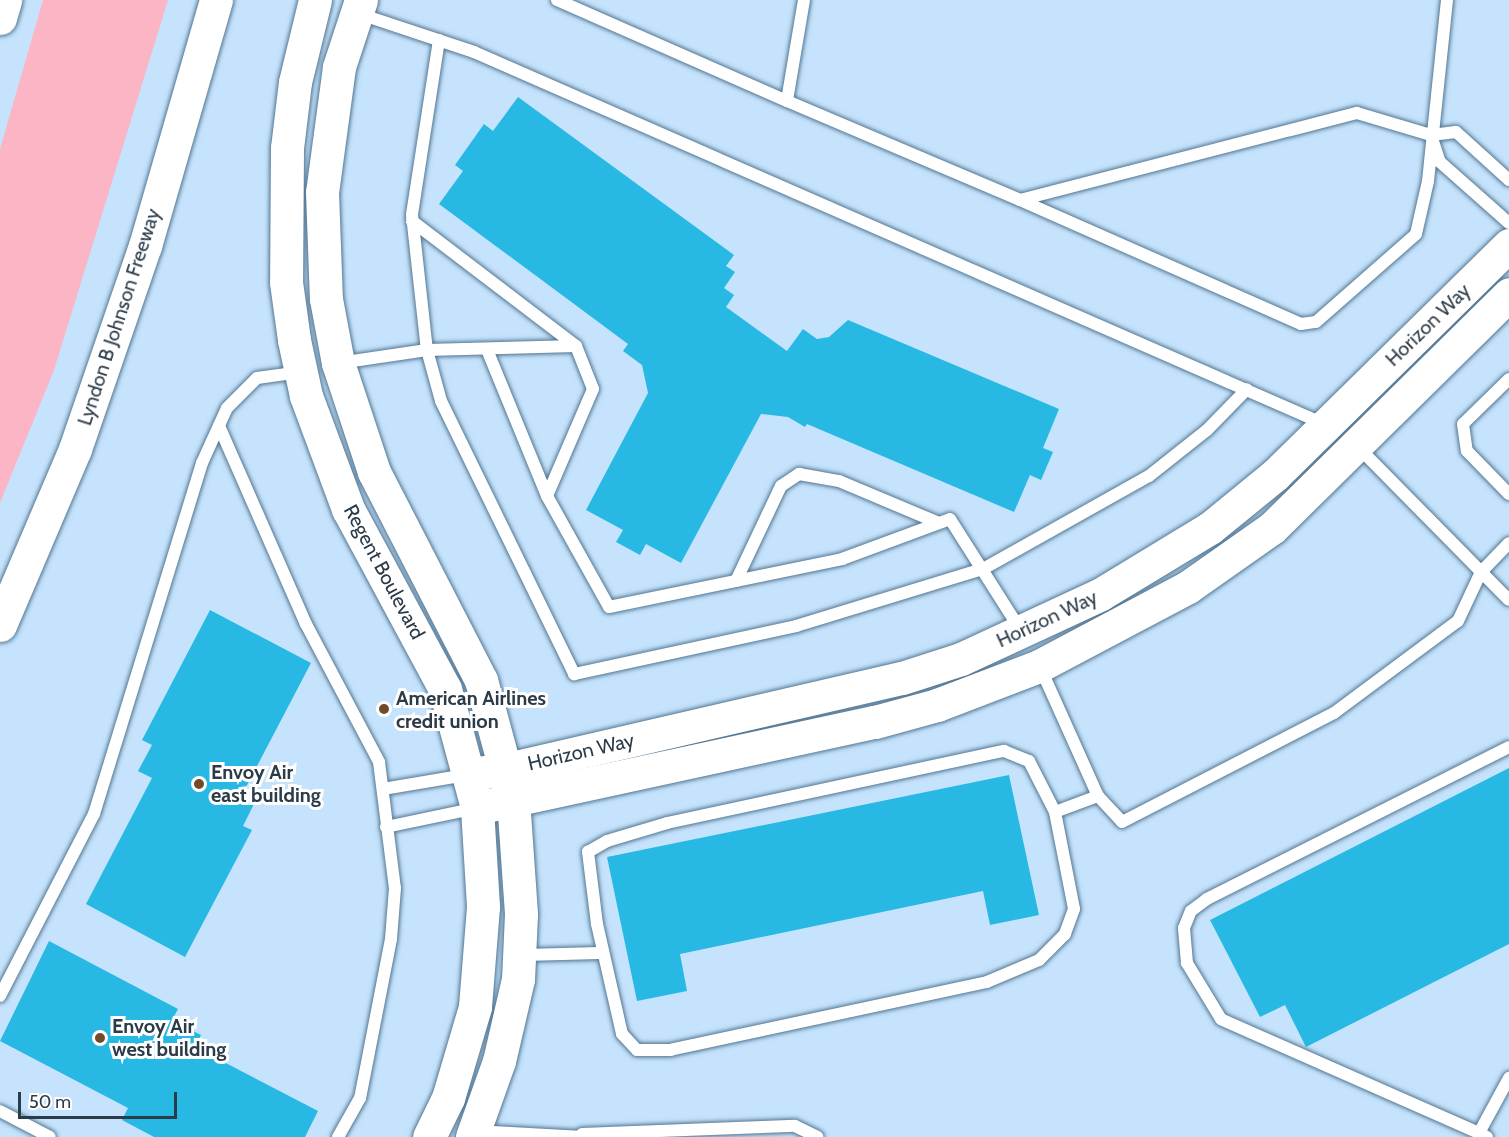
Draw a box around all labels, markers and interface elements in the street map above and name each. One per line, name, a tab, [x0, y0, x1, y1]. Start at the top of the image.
street label: Lyndon B Johnson Freeway	[73, 206, 165, 428]
street label: Horizon Way	[1381, 279, 1475, 371]
street label: Regent Boulevard	[338, 501, 430, 643]
street label: Horizon Way	[993, 585, 1101, 653]
place label: American Airlines credit union	[396, 686, 546, 733]
marker: American Airlines credit union	[377, 702, 391, 716]
street label: Horizon Way	[525, 728, 637, 776]
place label: Envoy Air east building	[211, 760, 321, 807]
marker: Envoy Air east building	[192, 777, 206, 791]
place label: Envoy Air west building	[112, 1014, 226, 1061]
marker: Envoy Air west building	[93, 1031, 107, 1045]
scale bar	[21, 1080, 180, 1118]
text: 50 m	[29, 1091, 71, 1113]

